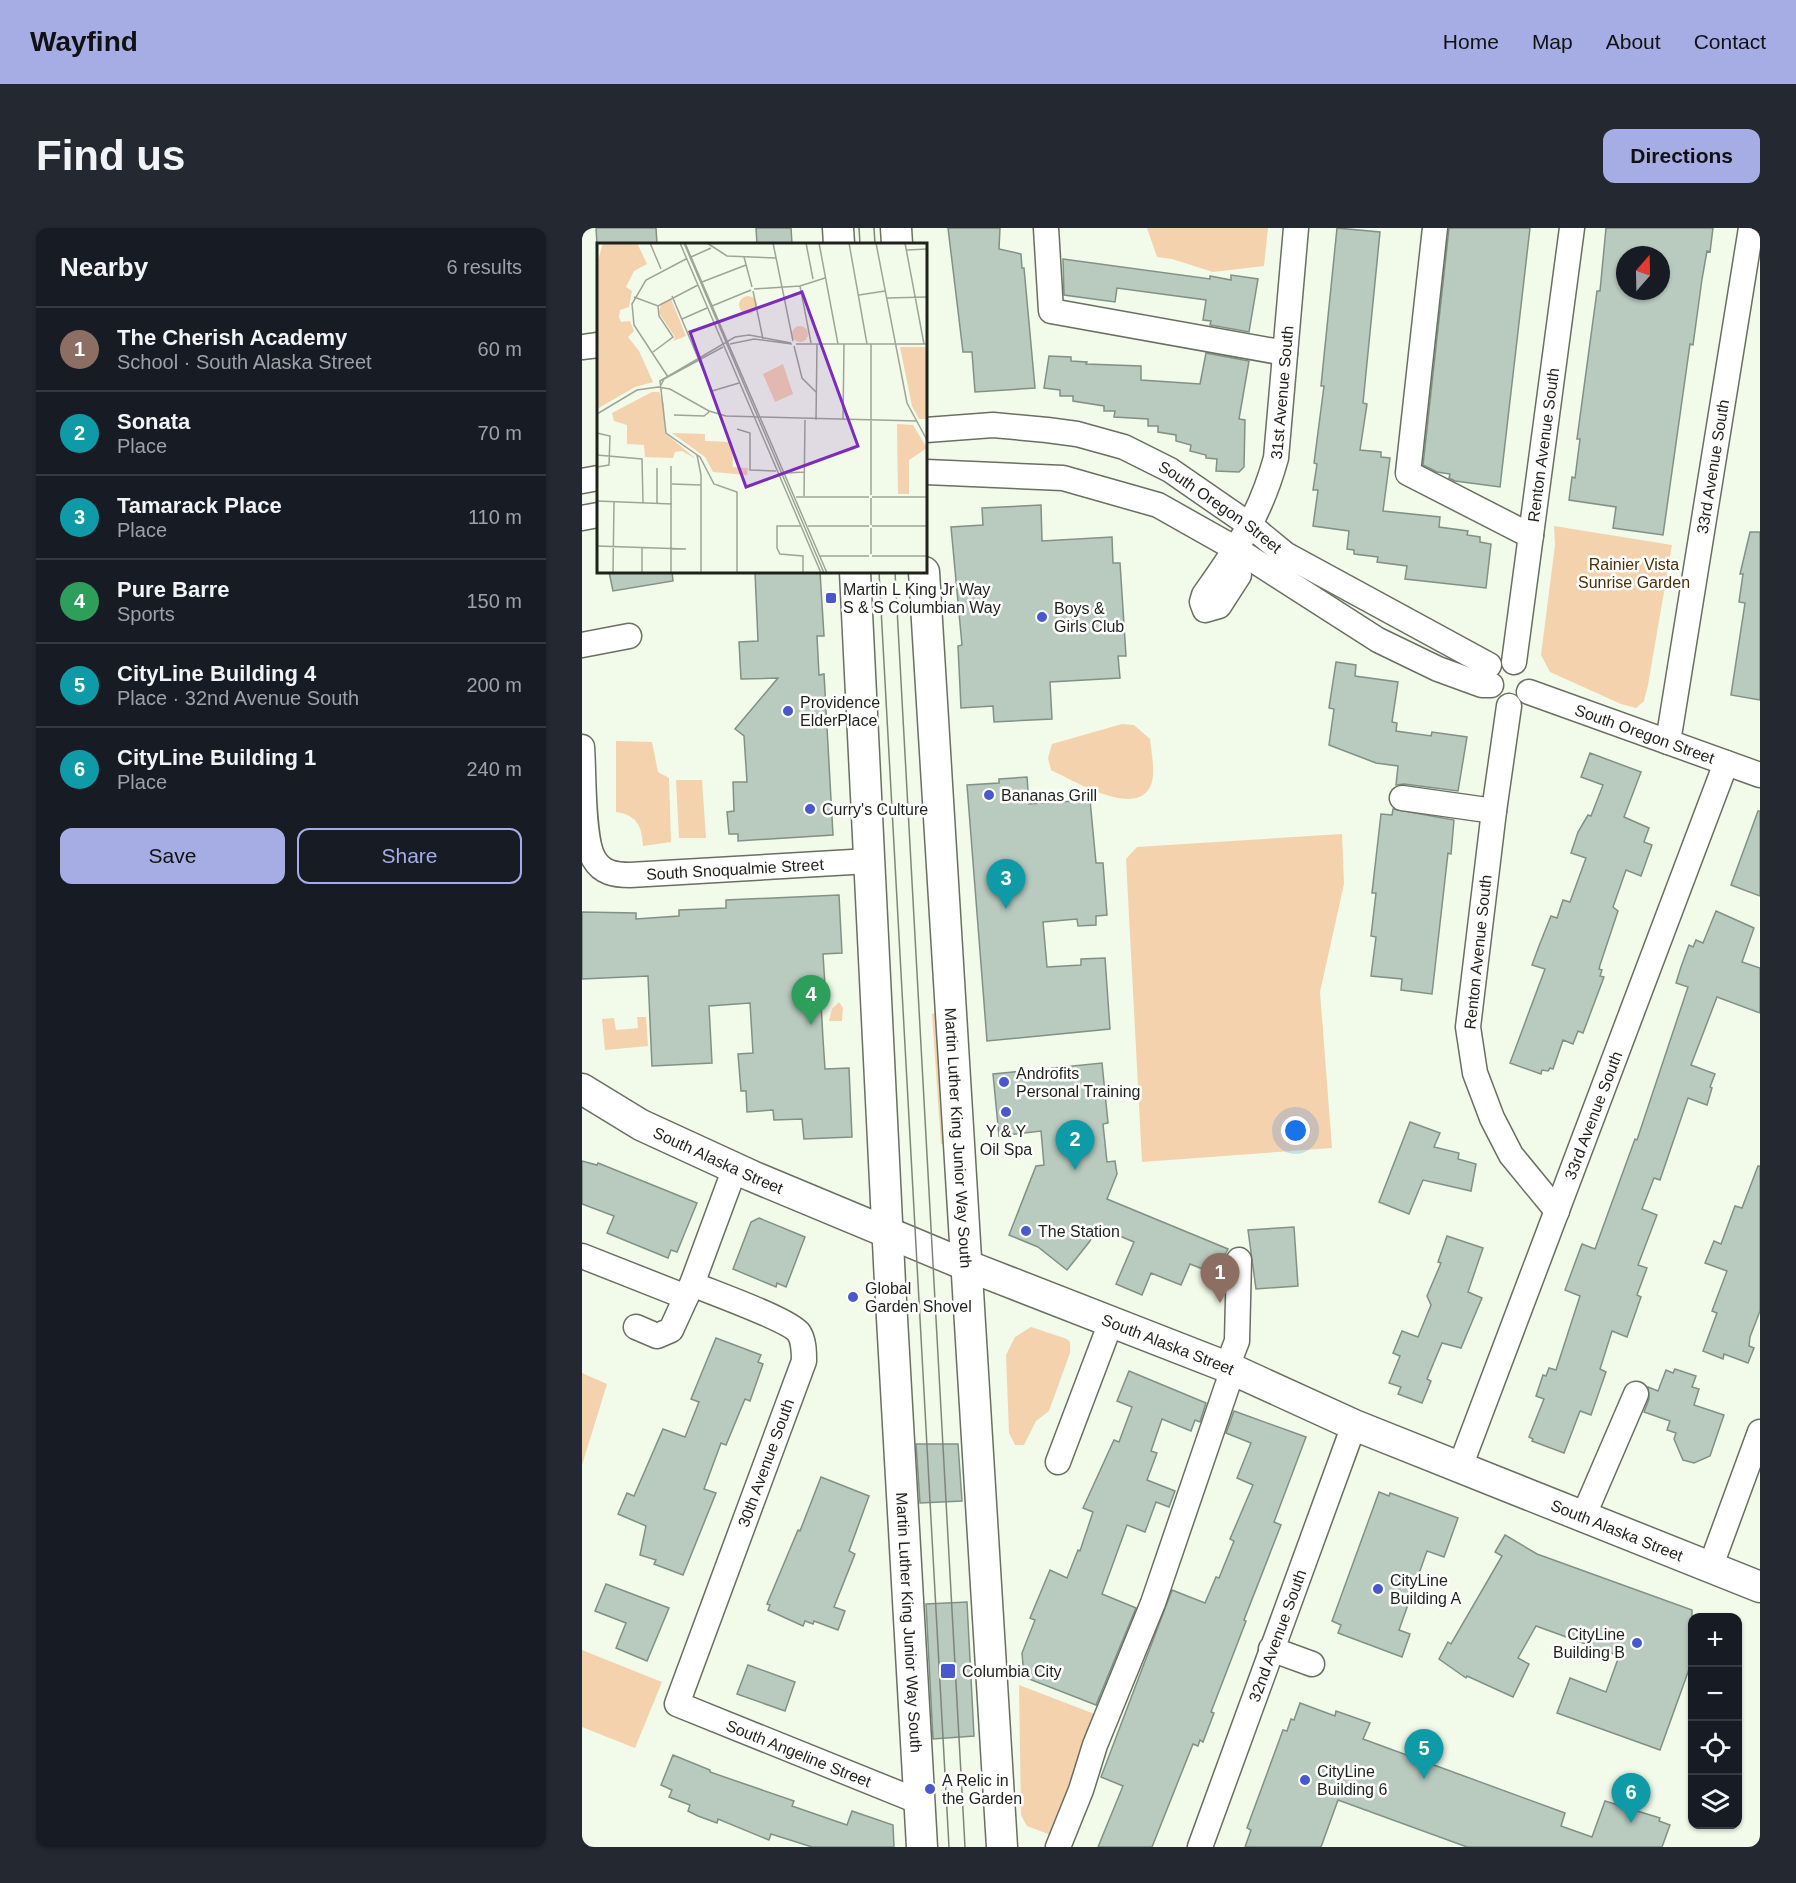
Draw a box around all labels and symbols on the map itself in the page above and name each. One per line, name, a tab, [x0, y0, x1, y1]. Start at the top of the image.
inset map	[597, 243, 927, 573]
north arrow	[1616, 246, 1670, 300]
street label: 31st Avenue South	[1267, 325, 1296, 460]
street label: Renton Avenue South	[1524, 367, 1562, 523]
street label: 33rd Avenue South	[1693, 398, 1732, 535]
street label: South Oregon Street	[1156, 457, 1285, 556]
park label: Rainier Vista Sunrise Garden	[1578, 556, 1690, 591]
place label: Martin L King Jr Way S & S Columbian Way	[843, 581, 1001, 616]
marker: Martin L King Jr Way S & S Columbian Way	[824, 591, 838, 605]
place label: Boys & Girls Club	[1054, 600, 1124, 635]
marker: Boys & Girls Club	[1035, 610, 1049, 624]
place label: Providence ElderPlace	[800, 694, 880, 729]
street label: South Oregon Street	[1573, 701, 1717, 767]
marker: Providence ElderPlace	[781, 704, 795, 718]
place label: Bananas Grill	[1001, 787, 1097, 804]
marker: Bananas Grill	[982, 788, 996, 802]
place label: Curry's Culture	[822, 801, 928, 818]
marker: Curry's Culture	[803, 802, 817, 816]
street label: South Snoqualmie Street	[646, 855, 825, 883]
pin: 3	[986, 860, 1026, 909]
street label: Renton Avenue South	[1461, 874, 1495, 1030]
pin: 4	[792, 976, 830, 1025]
street label: Martin Luther King Junior Way South	[942, 1007, 975, 1269]
street label: 33rd Avenue South	[1561, 1049, 1625, 1182]
place label: Androfits Personal Training	[1016, 1065, 1141, 1100]
marker: Androfits Personal Training	[997, 1075, 1011, 1089]
marker: Y & Y Oil Spa	[999, 1105, 1013, 1119]
your location	[1281, 1116, 1310, 1145]
pin: 2	[1056, 1120, 1094, 1170]
street label: South Alaska Street	[651, 1123, 786, 1197]
place label: Y & Y Oil Spa	[980, 1123, 1032, 1158]
place label: The Station	[1038, 1223, 1120, 1240]
marker: The Station	[1019, 1224, 1033, 1238]
pin: 1	[1200, 1254, 1240, 1303]
place label: Global Garden Shovel	[865, 1280, 972, 1315]
marker: Global Garden Shovel	[846, 1290, 860, 1304]
street label: South Alaska Street	[1099, 1311, 1237, 1378]
street label: 30th Avenue South	[735, 1397, 797, 1529]
street label: Martin Luther King Junior Way South	[893, 1492, 925, 1753]
street label: South Alaska Street	[1548, 1496, 1686, 1564]
street label: 32nd Avenue South	[1245, 1567, 1309, 1704]
place label: CityLine Building A	[1390, 1572, 1461, 1607]
marker: CityLine Building A	[1371, 1582, 1385, 1596]
place label: CityLine Building B	[1553, 1626, 1625, 1661]
marker: CityLine Building B	[1630, 1636, 1644, 1650]
marker: Columbia City	[939, 1662, 957, 1680]
place label: Columbia City	[962, 1663, 1062, 1680]
street label: South Angeline Street	[724, 1716, 874, 1790]
pin: 5	[1404, 1730, 1444, 1779]
place label: CityLine Building 6	[1317, 1763, 1387, 1798]
place label: A Relic in the Garden	[942, 1772, 1022, 1807]
marker: CityLine Building 6	[1298, 1773, 1312, 1787]
pin: 6	[1612, 1774, 1650, 1823]
marker: A Relic in the Garden	[923, 1782, 937, 1796]

